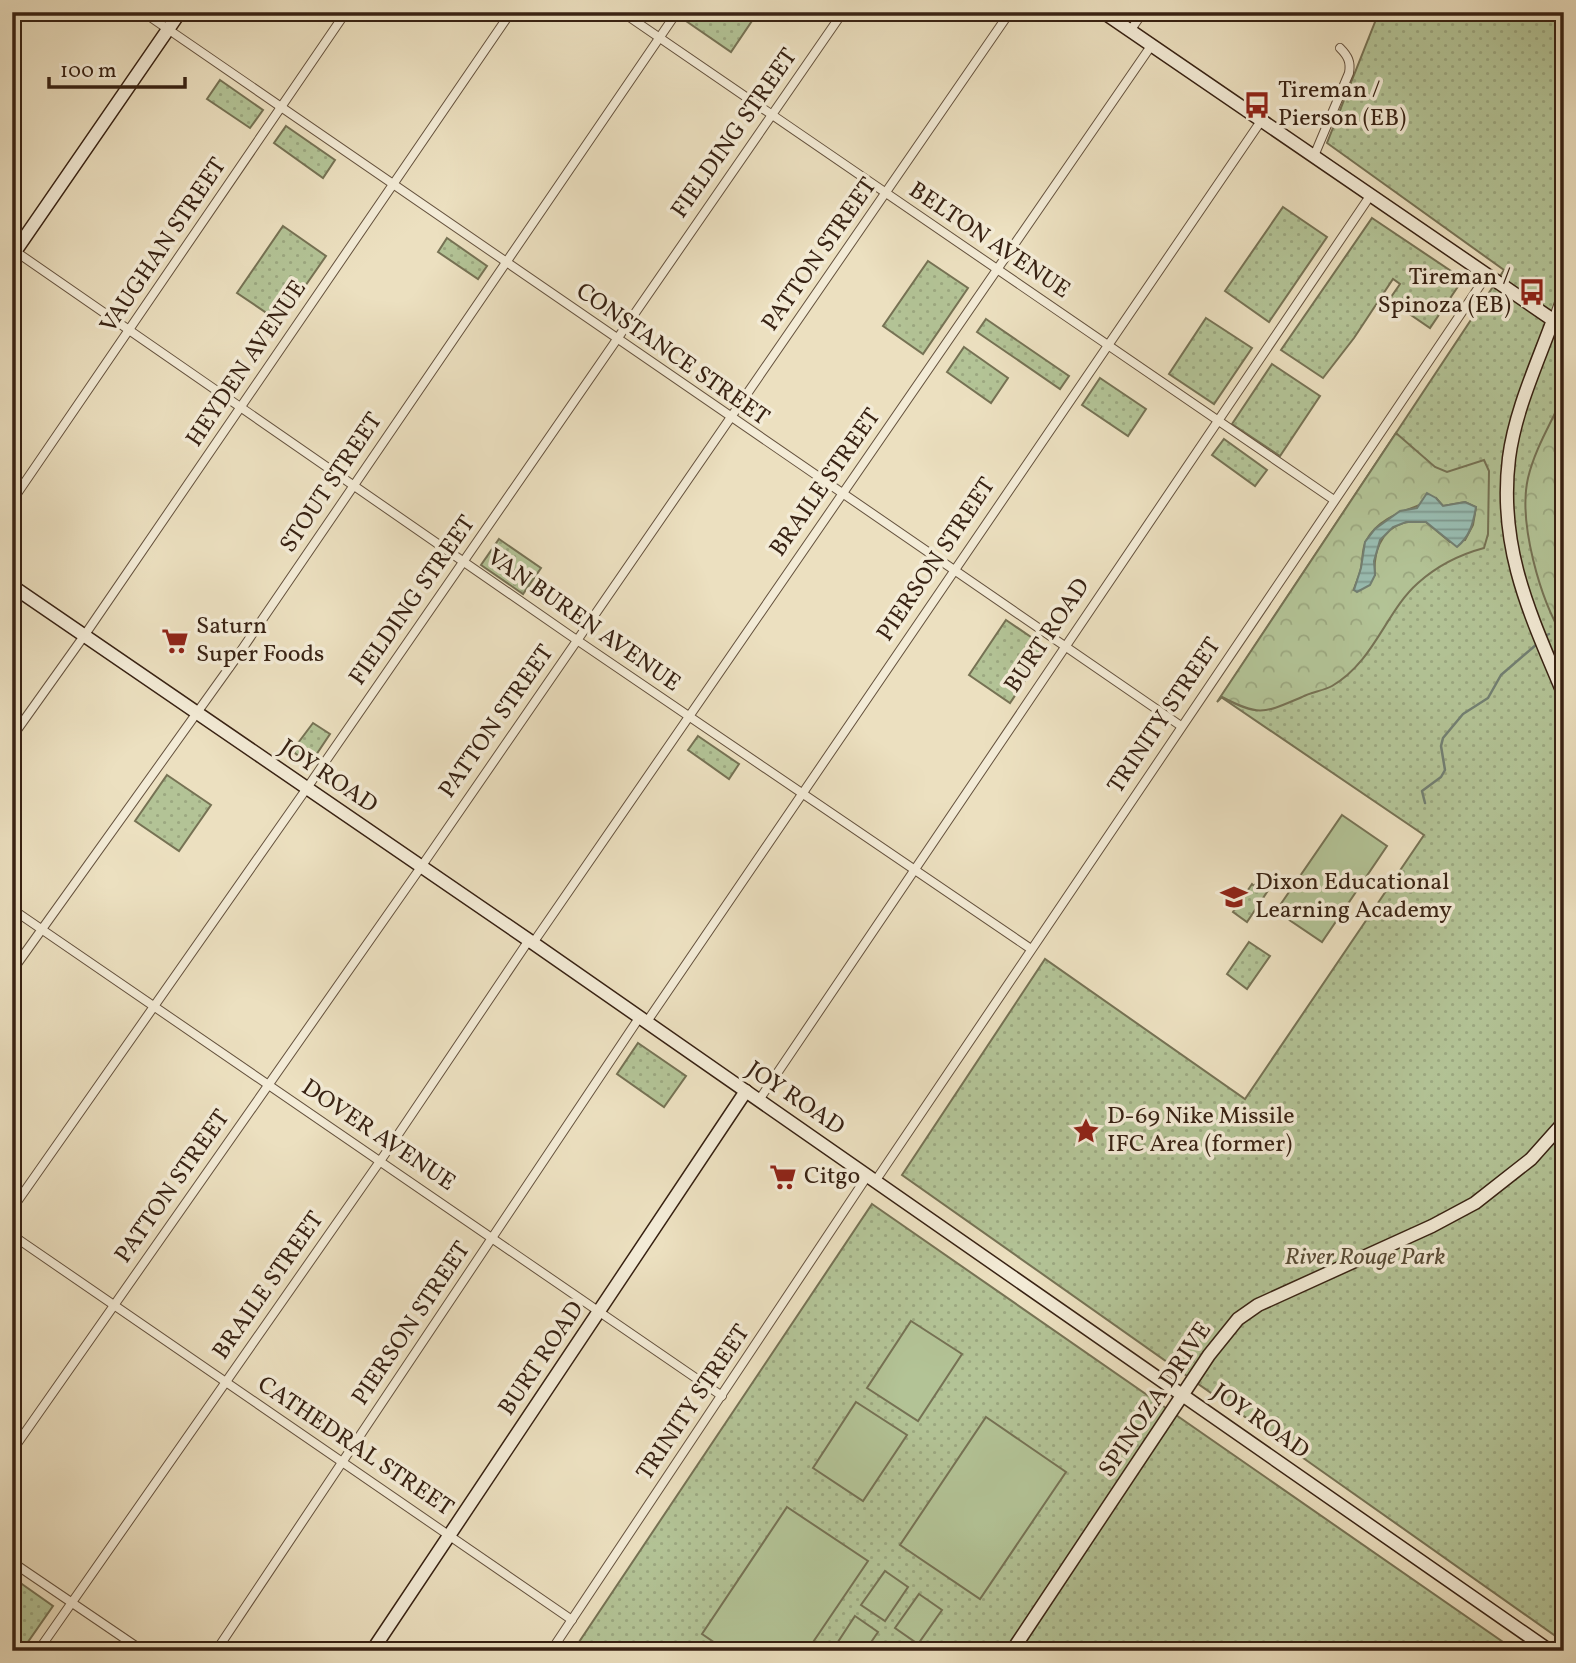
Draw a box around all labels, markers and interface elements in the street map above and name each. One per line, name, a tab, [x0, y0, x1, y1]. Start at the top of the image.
street label: FIELDING STREET	[664, 42, 806, 226]
scale bar	[49, 46, 186, 90]
text: 100 m	[60, 57, 117, 86]
place label: Tireman / Pierson (EB)	[1278, 74, 1406, 136]
bus stop icon: Tireman / Pierson (EB)	[1242, 90, 1272, 120]
street label: VAUGHAN STREET	[93, 152, 235, 340]
street label: PATTON STREET	[754, 171, 886, 339]
street label: BELTON AVENUE	[901, 174, 1077, 308]
place label: Tireman / Spinoza (EB)	[1378, 261, 1511, 323]
street label: HEYDEN AVENUE	[179, 274, 315, 454]
street label: CONSTANCE STREET	[568, 275, 776, 435]
bus stop icon: Tireman / Spinoza (EB)	[1517, 277, 1547, 307]
street label: BRAILE STREET	[762, 402, 890, 564]
street label: STOUT STREET	[272, 406, 392, 560]
street label: PIERSON STREET	[869, 471, 1005, 649]
street label: FIELDING STREET	[342, 509, 484, 693]
street label: VAN BUREN AVENUE	[479, 541, 687, 701]
street label: BURT ROAD	[997, 572, 1099, 700]
place label: Saturn Super Foods	[196, 610, 324, 672]
supermarket icon: Saturn Super Foods	[160, 626, 190, 656]
street label: TRINITY STREET	[1100, 631, 1230, 801]
street label: PATTON STREET	[431, 638, 563, 806]
street label: JOY ROAD	[272, 732, 384, 822]
place label: Dixon Educational Learning Academy	[1255, 866, 1452, 928]
school or university icon: Dixon Educational Learning Academy	[1219, 882, 1249, 912]
street label: JOY ROAD	[739, 1054, 851, 1144]
street label: DOVER AVENUE	[294, 1072, 462, 1200]
place label: D-69 Nike Missile IFC Area (former)	[1107, 1100, 1295, 1162]
street label: PATTON STREET	[107, 1103, 239, 1271]
place icon: D-69 Nike Missile IFC Area (former)	[1071, 1116, 1101, 1146]
place label: Citgo	[804, 1160, 860, 1194]
supermarket icon: Citgo	[768, 1162, 798, 1192]
street label: BRAILE STREET	[205, 1205, 333, 1367]
street label: PIERSON STREET	[344, 1235, 480, 1413]
park label: River Rouge Park	[1285, 1241, 1445, 1275]
street label: BURT ROAD	[491, 1295, 593, 1423]
street label: SPINOZA DRIVE	[1091, 1315, 1221, 1485]
street label: TRINITY STREET	[629, 1318, 759, 1488]
street label: CATHEDRAL STREET	[250, 1369, 460, 1525]
street label: JOY ROAD	[1204, 1376, 1316, 1468]

